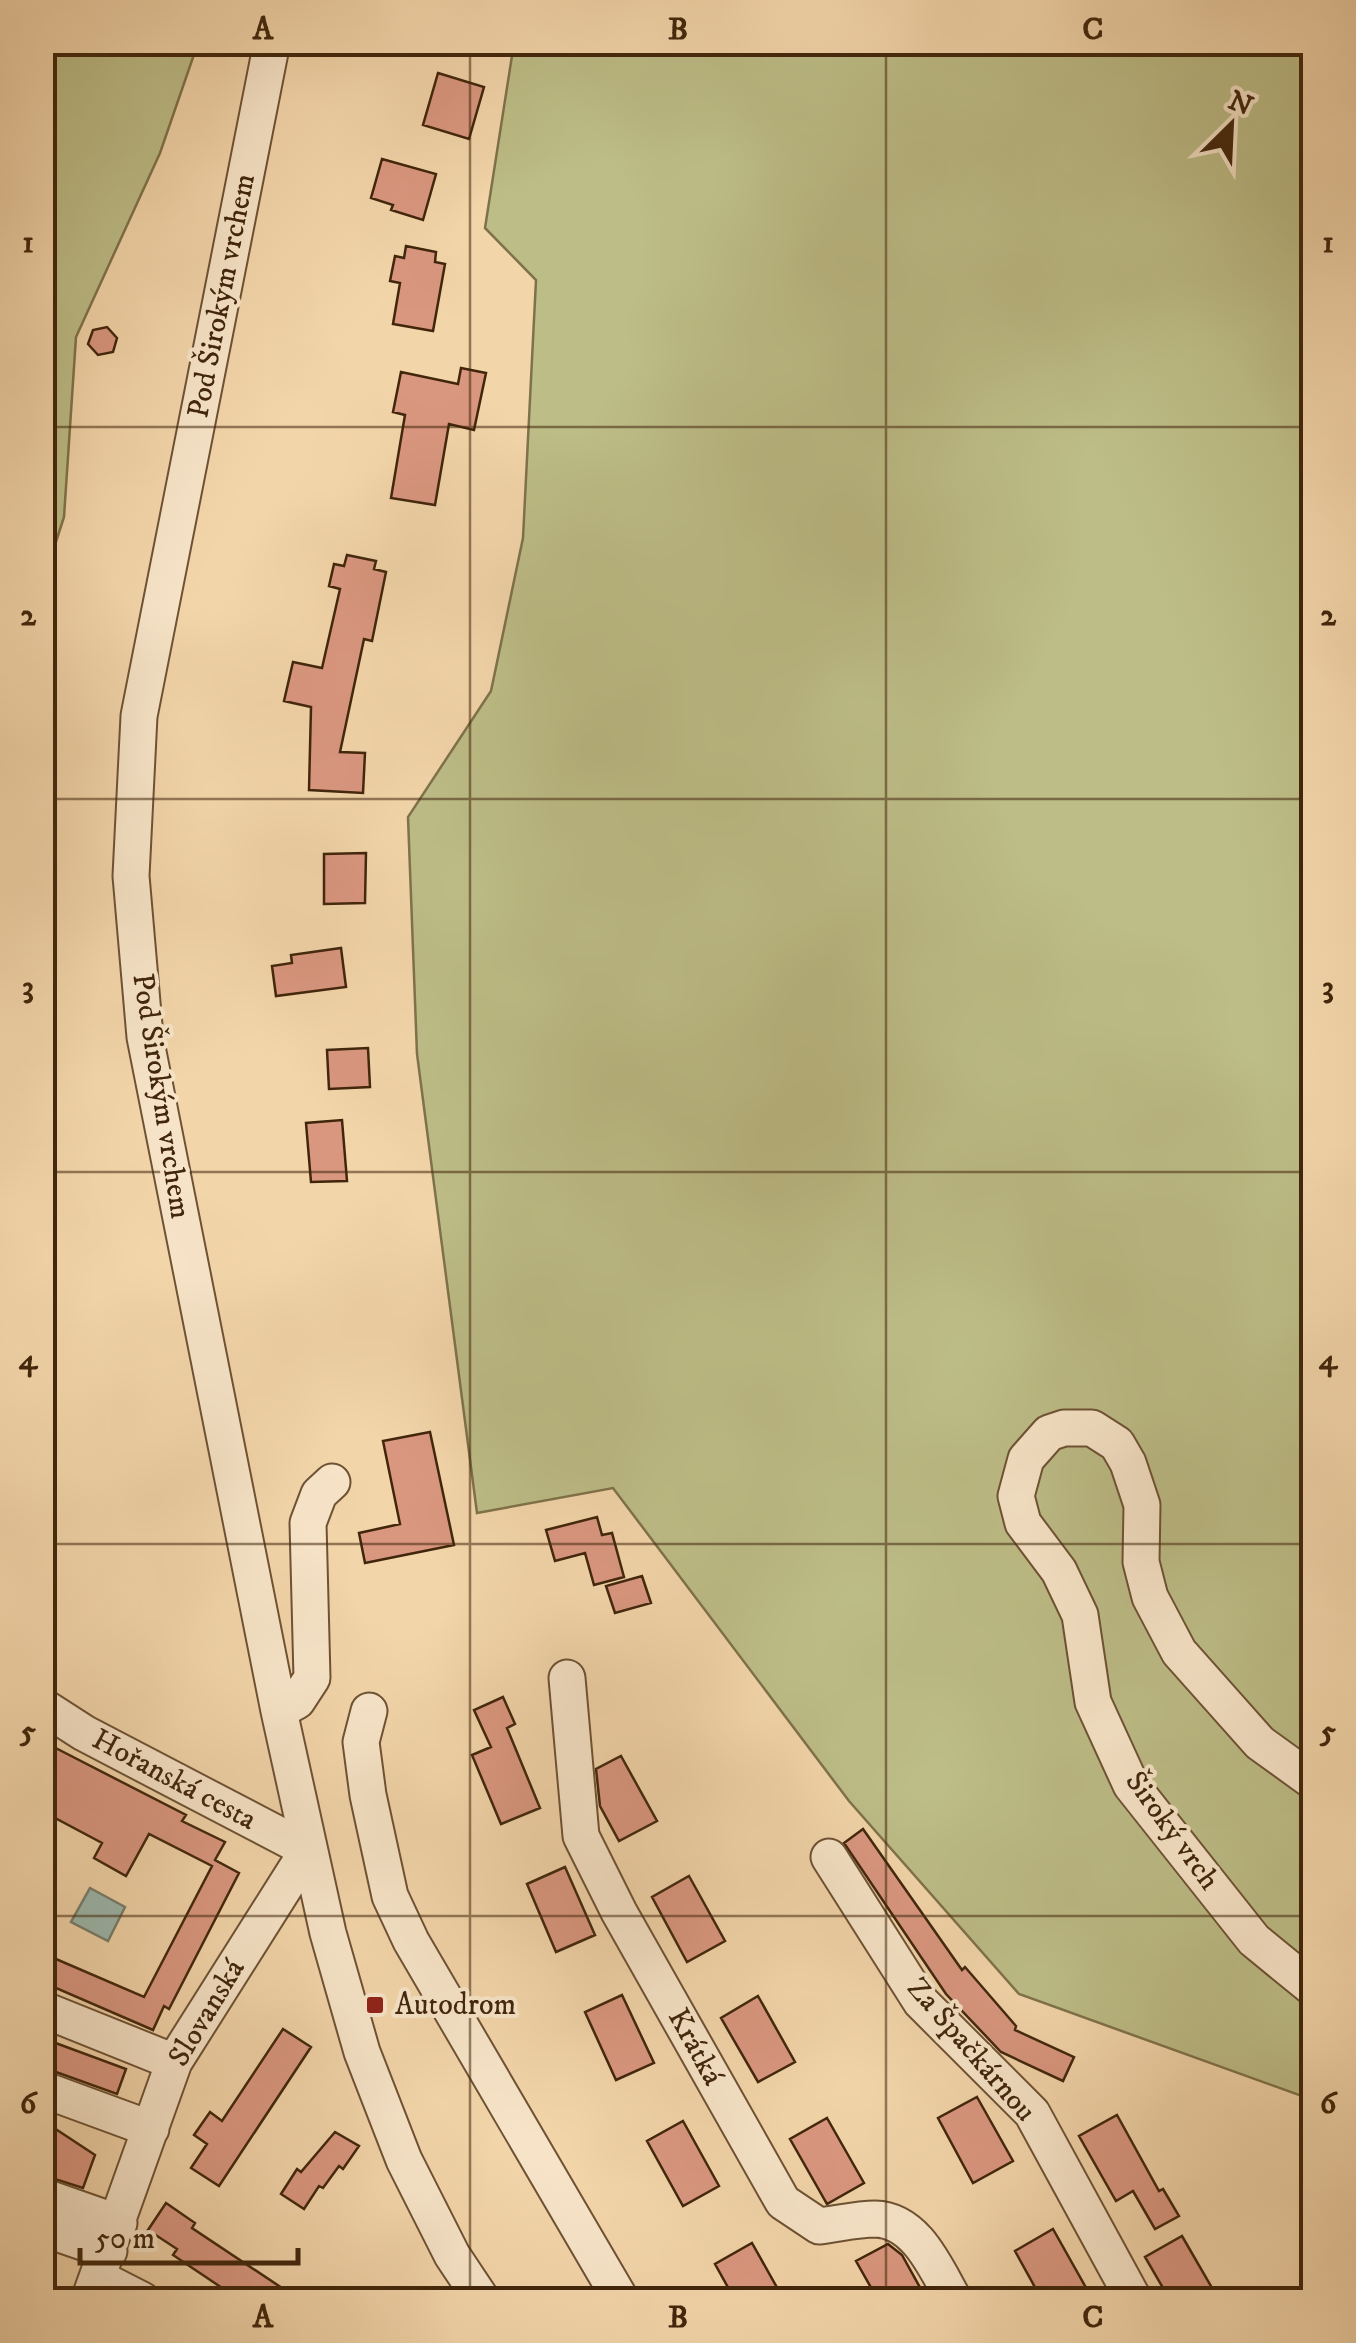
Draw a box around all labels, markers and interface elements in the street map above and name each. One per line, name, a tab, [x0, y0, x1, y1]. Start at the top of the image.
text: A	[252, 10, 275, 50]
text: B	[668, 10, 688, 50]
text: C	[1082, 10, 1104, 50]
north arrow	[1181, 75, 1281, 175]
text: N	[1223, 83, 1258, 124]
street label: Pod Širokým vrchem	[178, 170, 264, 421]
text: 1	[22, 223, 34, 263]
text: 1	[1322, 223, 1334, 263]
text: 2	[20, 596, 36, 636]
text: 2	[1320, 596, 1336, 636]
text: 3	[22, 968, 34, 1008]
text: 3	[1322, 968, 1334, 1008]
street label: Pod Širokým vrchem	[123, 970, 201, 1221]
text: 4	[19, 1340, 39, 1380]
text: 4	[1319, 1340, 1339, 1380]
text: 5	[19, 1712, 36, 1752]
text: 5	[1319, 1712, 1336, 1752]
street label: Hořanská cesta	[86, 1721, 263, 1839]
street label: Široký vrch	[1117, 1763, 1229, 1898]
street label: Slovanská	[161, 1952, 254, 2073]
street label: Za Špačkárnou	[899, 1969, 1045, 2129]
place label: Autodrom	[395, 1987, 516, 2024]
marker: Autodrom	[364, 1994, 386, 2016]
street label: Krátká	[659, 2002, 731, 2092]
text: 6	[20, 2084, 39, 2124]
text: 6	[1320, 2084, 1339, 2124]
scale bar	[80, 2203, 298, 2265]
text: 50 m	[95, 2221, 155, 2258]
text: A	[252, 2298, 275, 2338]
text: B	[668, 2298, 688, 2338]
text: C	[1082, 2298, 1104, 2338]

